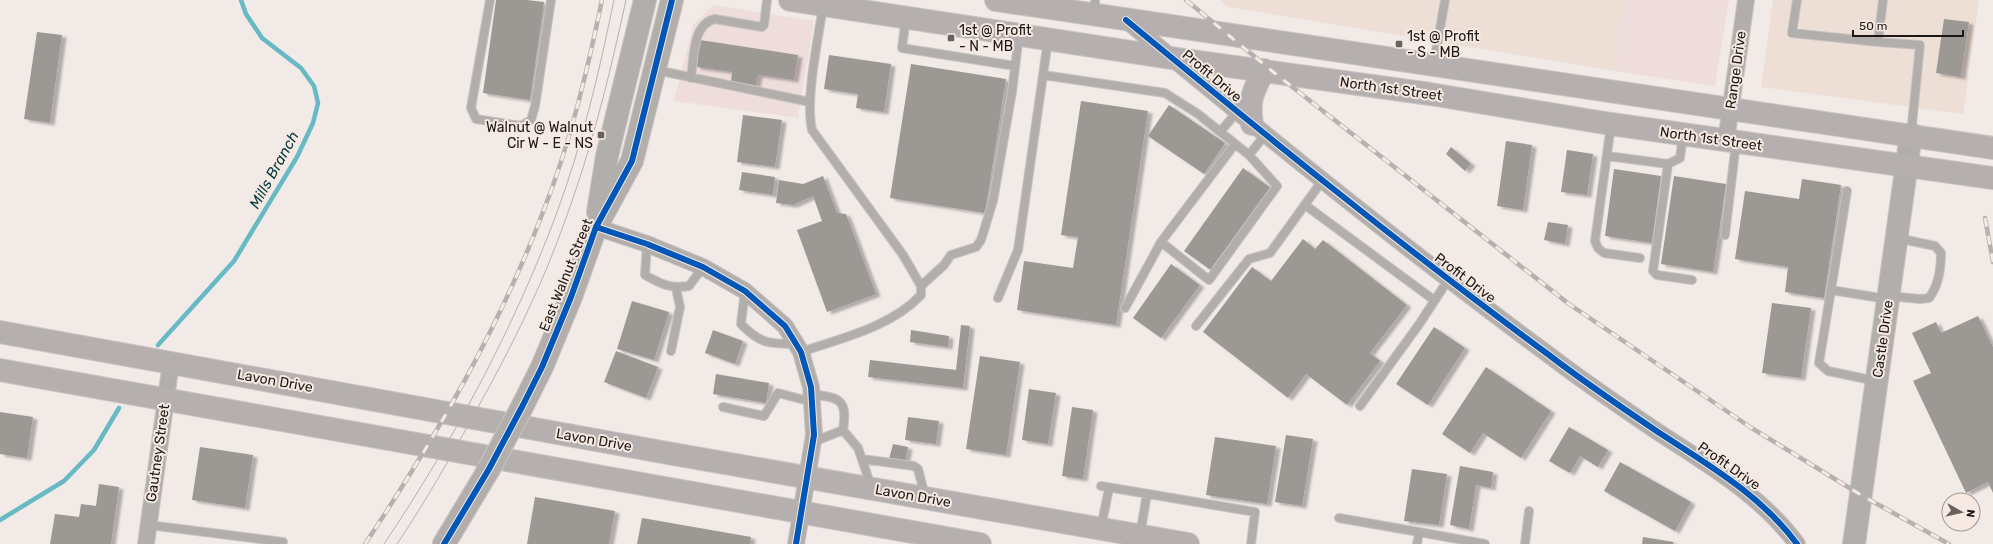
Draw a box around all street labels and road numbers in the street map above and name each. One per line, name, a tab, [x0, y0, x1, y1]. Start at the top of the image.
street label: Range Drive	[1722, 30, 1750, 110]
street label: Profit Drive	[1179, 46, 1245, 106]
street label: North 1st Street	[1339, 73, 1444, 105]
street label: North 1st Street	[1659, 123, 1764, 155]
street label: East Walnut Street	[536, 216, 597, 334]
street label: Profit Drive	[1431, 249, 1499, 307]
street label: Castle Drive	[1869, 299, 1897, 379]
street label: Lavon Drive	[236, 366, 314, 396]
street label: Gautney Street	[143, 403, 173, 503]
street label: Lavon Drive	[555, 425, 633, 455]
street label: Profit Drive	[1694, 438, 1764, 494]
street label: Lavon Drive	[874, 481, 952, 511]

